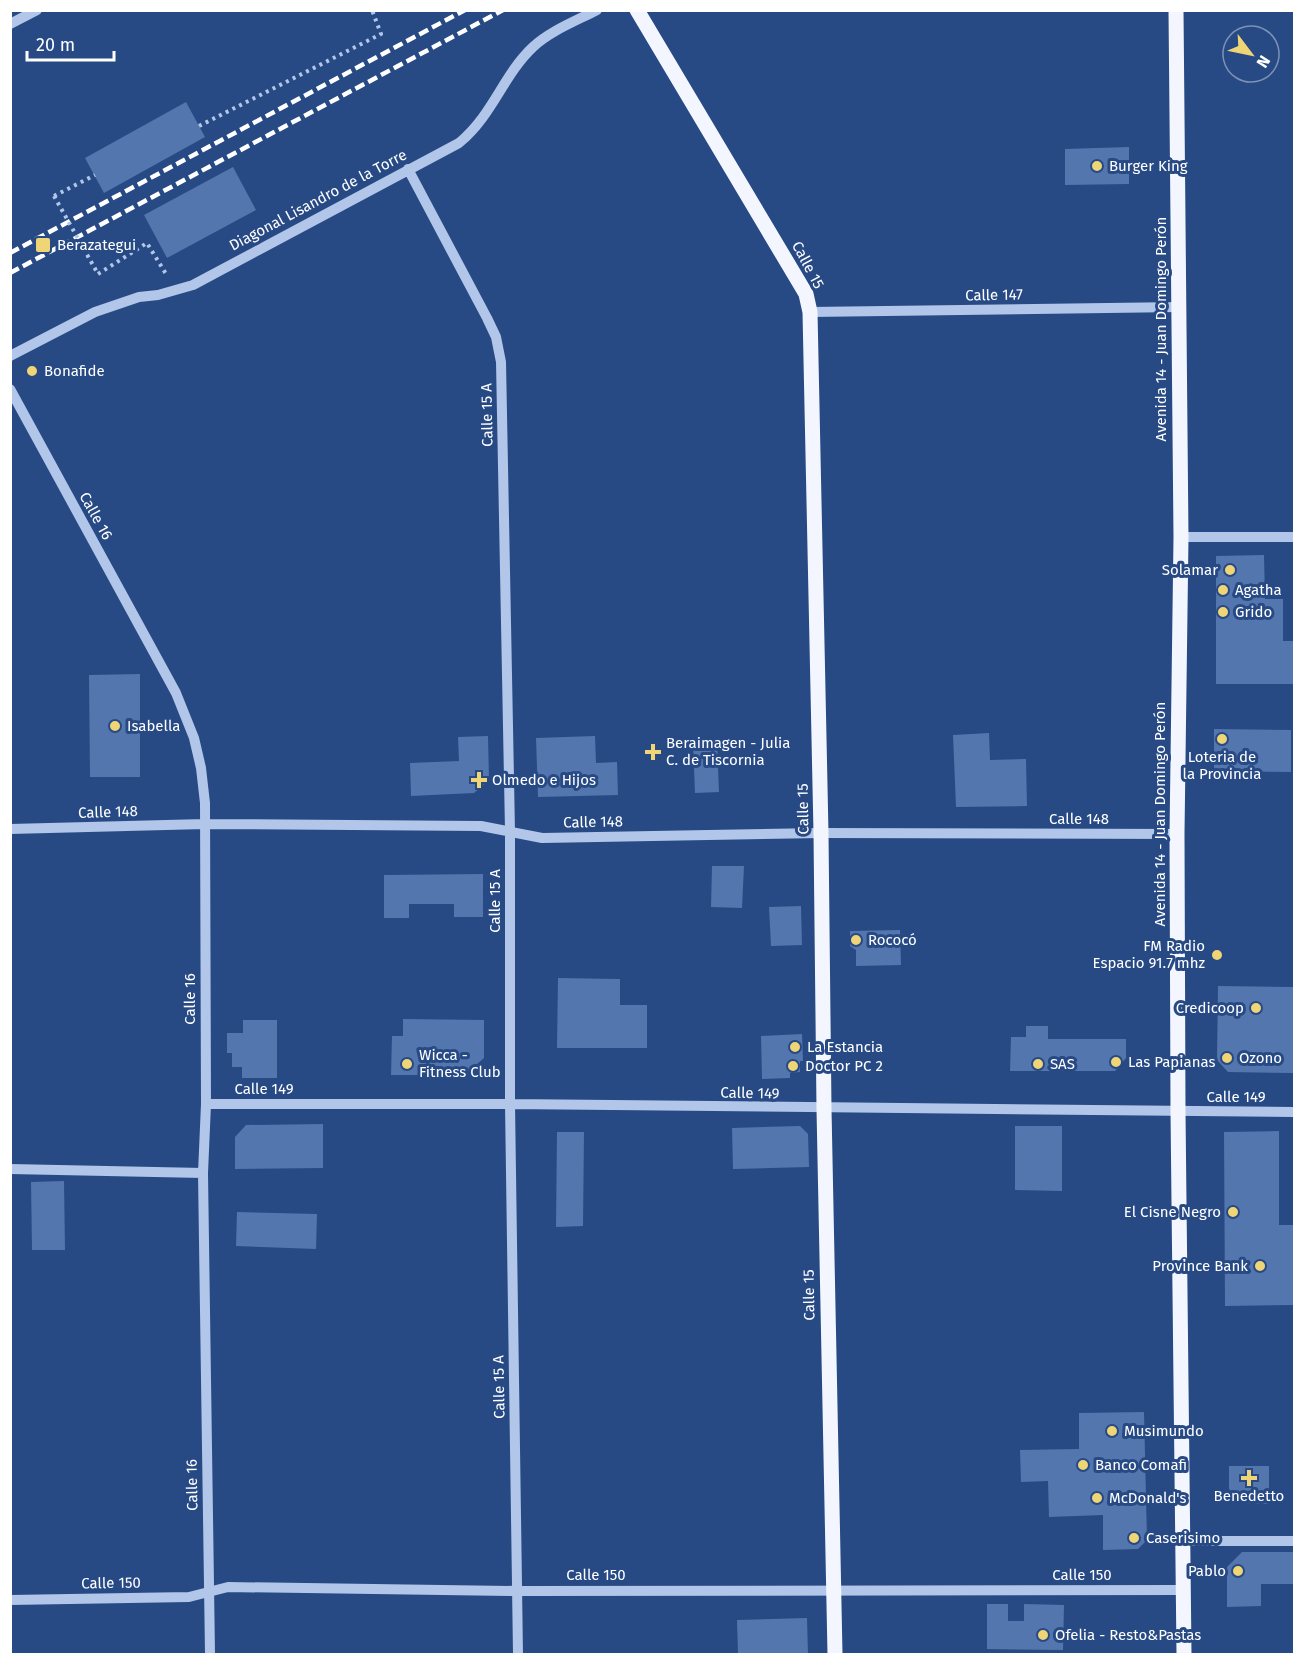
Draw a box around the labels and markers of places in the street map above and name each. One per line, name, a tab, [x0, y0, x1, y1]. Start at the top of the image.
place label: Burger King	[1109, 157, 1188, 175]
marker: Burger King	[1090, 159, 1104, 173]
marker: Berazategui	[34, 236, 52, 254]
place label: Berazategui	[57, 236, 136, 254]
place label: Bonafide	[44, 362, 105, 380]
marker: Bonafide	[25, 364, 39, 378]
place label: Solamar	[1162, 561, 1218, 579]
marker: Solamar	[1223, 563, 1237, 577]
place label: Agatha	[1235, 581, 1282, 599]
marker: Agatha	[1216, 583, 1230, 597]
place label: Grido	[1235, 603, 1272, 621]
marker: Grido	[1216, 605, 1230, 619]
place label: Isabella	[127, 717, 180, 735]
marker: Isabella	[108, 719, 122, 733]
marker: Loteria de la Provincia	[1215, 732, 1229, 746]
place label: Beraimagen - Julia C. de Tiscornia	[666, 734, 790, 769]
marker: Beraimagen - Julia C. de Tiscornia	[644, 743, 662, 761]
place label: Loteria de la Provincia	[1183, 748, 1261, 783]
marker: Olmedo e Hijos	[470, 771, 488, 789]
place label: Olmedo e Hijos	[492, 771, 596, 789]
place label: Rococó	[868, 931, 917, 949]
marker: Rococó	[849, 933, 863, 947]
place label: FM Radio Espacio 91.7 mhz	[1092, 937, 1205, 972]
marker: FM Radio Espacio 91.7 mhz	[1210, 948, 1224, 962]
place label: Credicoop	[1176, 999, 1244, 1017]
marker: Credicoop	[1249, 1001, 1263, 1015]
place label: La Estancia	[807, 1038, 883, 1056]
marker: La Estancia	[788, 1040, 802, 1054]
place label: Wicca - Fitness Club	[419, 1046, 501, 1081]
place label: Ozono	[1239, 1049, 1282, 1067]
marker: Ozono	[1220, 1051, 1234, 1065]
place label: Las Papianas	[1128, 1053, 1215, 1071]
place label: SAS	[1050, 1055, 1075, 1073]
marker: Las Papianas	[1109, 1055, 1123, 1069]
marker: Wicca - Fitness Club	[400, 1057, 414, 1071]
place label: Doctor PC 2	[805, 1057, 883, 1075]
marker: SAS	[1031, 1057, 1045, 1071]
marker: Doctor PC 2	[786, 1059, 800, 1073]
place label: El Cisne Negro	[1124, 1203, 1221, 1221]
marker: El Cisne Negro	[1226, 1205, 1240, 1219]
place label: Province Bank	[1152, 1257, 1248, 1275]
marker: Province Bank	[1253, 1259, 1267, 1273]
place label: Musimundo	[1124, 1422, 1204, 1440]
marker: Musimundo	[1105, 1424, 1119, 1438]
place label: Banco Comafi	[1095, 1456, 1187, 1474]
marker: Banco Comafi	[1076, 1458, 1090, 1472]
marker: Benedetto	[1242, 1471, 1256, 1485]
place label: Benedetto	[1214, 1487, 1284, 1505]
place label: McDonald's	[1109, 1489, 1187, 1507]
marker: McDonald's	[1090, 1491, 1104, 1505]
place label: Caserisimo	[1146, 1529, 1220, 1547]
marker: Caserisimo	[1127, 1531, 1141, 1545]
place label: Pablo	[1188, 1562, 1226, 1580]
marker: Pablo	[1231, 1564, 1245, 1578]
place label: Ofelia - Resto&Pastas	[1055, 1626, 1201, 1644]
marker: Ofelia - Resto&Pastas	[1036, 1628, 1050, 1642]

